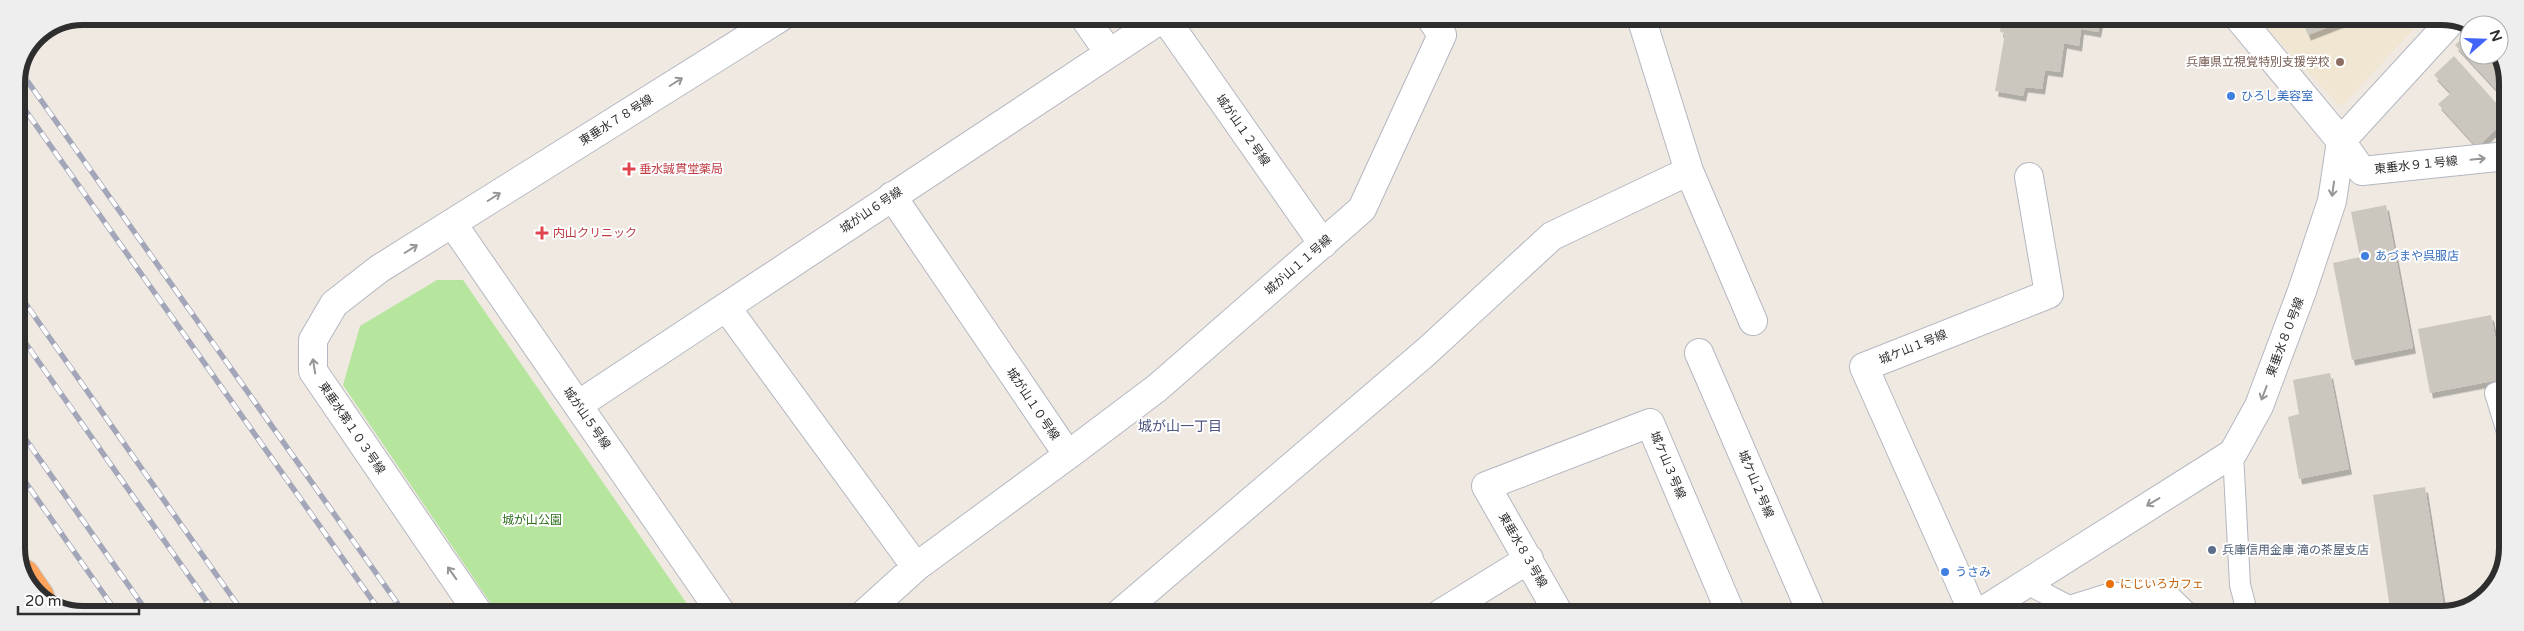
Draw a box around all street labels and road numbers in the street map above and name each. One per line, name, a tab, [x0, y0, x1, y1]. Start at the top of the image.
street label: 東垂水７８号線	[577, 92, 655, 148]
street label: 城が山１２号線	[1213, 92, 1273, 168]
street label: 東垂水９１号線	[2373, 154, 2459, 176]
street label: 城が山６号線	[837, 184, 905, 236]
street label: 城が山１１号線	[1262, 232, 1334, 298]
street label: 東垂水８０号線	[2263, 295, 2307, 379]
street label: 城ケ山１号線	[1877, 327, 1949, 367]
street label: 城が山１０号線	[1004, 365, 1062, 443]
street label: 東垂水第１０３号線	[316, 379, 388, 477]
street label: 城が山５号線	[561, 384, 613, 452]
street label: 城ケ山３号線	[1647, 429, 1689, 501]
street label: 城ケ山２号線	[1735, 448, 1777, 520]
street label: 東垂水８３号線	[1496, 510, 1550, 590]

